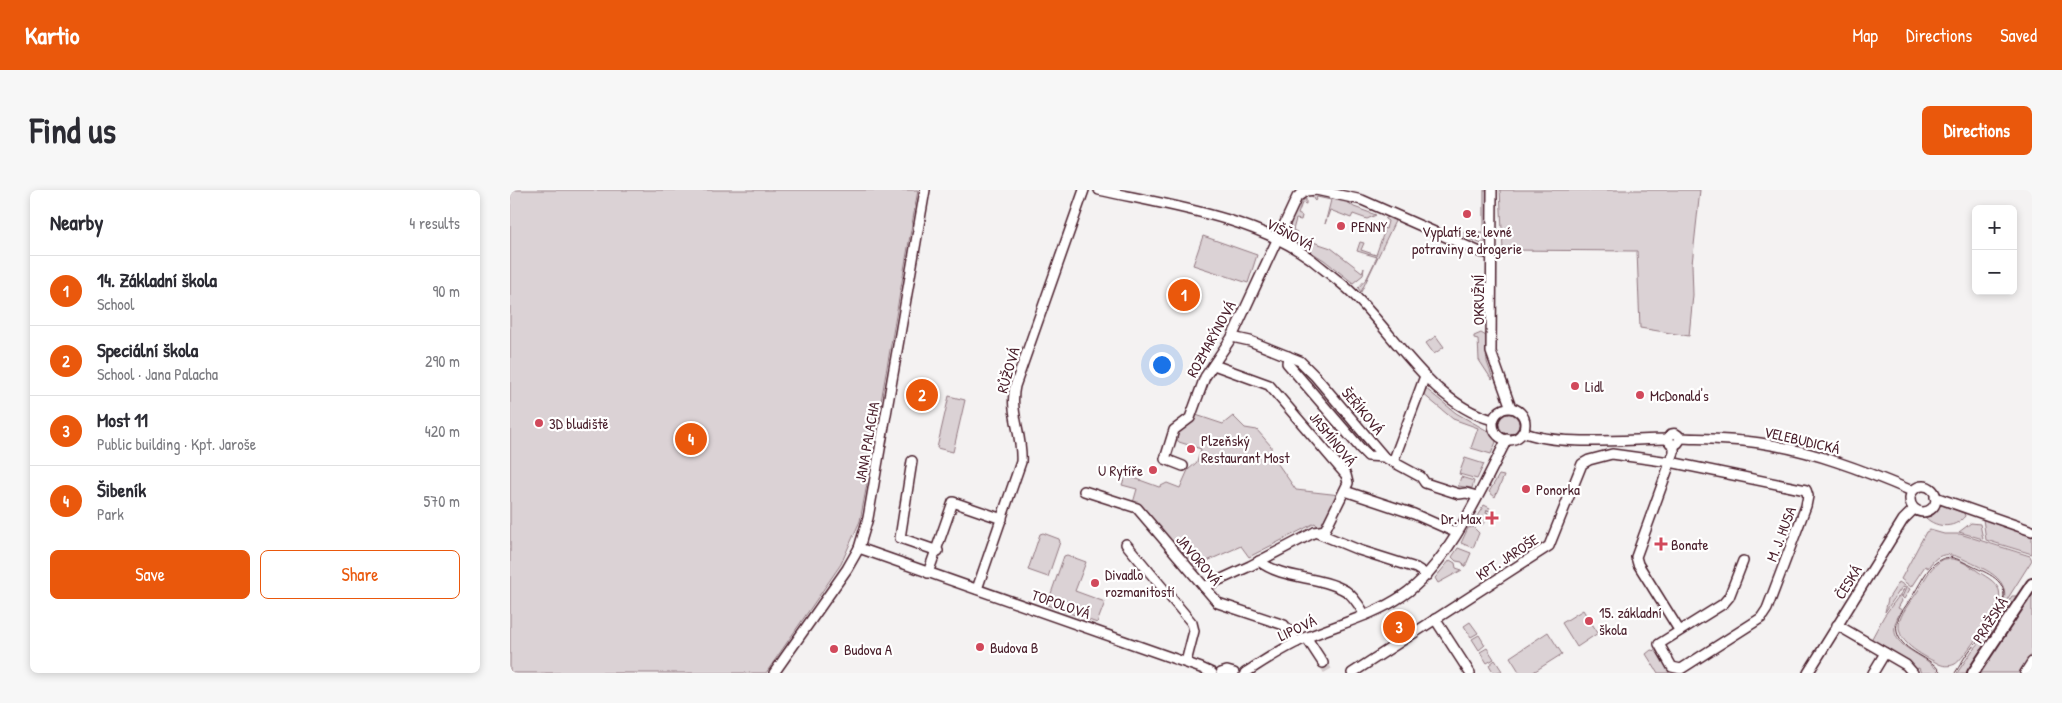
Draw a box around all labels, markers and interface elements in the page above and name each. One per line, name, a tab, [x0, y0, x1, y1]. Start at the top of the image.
text: Kartio	[25, 19, 80, 51]
text: Map	[1853, 23, 1878, 48]
text: Directions	[1906, 23, 1972, 48]
text: Saved	[2000, 23, 2037, 48]
button: Directions	[1922, 106, 2032, 155]
text: Find us	[30, 107, 116, 154]
map controls	[1972, 205, 2017, 295]
button: +	[1972, 205, 2017, 250]
text: Nearby	[50, 208, 103, 237]
marker: Vyplatí se, levné potraviny a drogerie	[1461, 208, 1473, 220]
text: 4 results	[409, 212, 460, 234]
street label: VIŠŇOVÁ	[1263, 213, 1318, 256]
place label: PENNY	[1351, 216, 1388, 237]
marker: PENNY	[1335, 220, 1347, 232]
place label: Vyplatí se, levné potraviny a drogerie	[1412, 221, 1522, 259]
button: −	[1972, 250, 2017, 295]
text: 14. Základní škola	[97, 267, 217, 293]
street label: OKRUŽNÍ	[1468, 275, 1489, 325]
pin: 1	[1168, 276, 1200, 314]
text: 1	[63, 280, 69, 302]
text: 90 m	[432, 280, 460, 302]
text: School	[97, 293, 134, 315]
street label: ROZMARÝNOVÁ	[1181, 296, 1241, 381]
text: Speciální škola	[97, 337, 198, 363]
street label: RŮŽOVÁ	[991, 344, 1025, 395]
text: 2	[62, 350, 70, 372]
text: 290 m	[425, 350, 460, 372]
your location	[1149, 352, 1175, 378]
text: School · Jana Palacha	[97, 363, 218, 385]
pin: 2	[906, 376, 938, 414]
place label: Lidl	[1585, 376, 1604, 397]
marker: Lidl	[1569, 380, 1581, 392]
street label: ŠEŘÍKOVÁ	[1337, 383, 1389, 440]
place label: McDonald's	[1650, 385, 1709, 406]
marker: McDonald's	[1634, 389, 1646, 401]
street label: JANA PALACHA	[850, 399, 885, 484]
text: Most 11	[97, 407, 148, 433]
street label: JASMÍNOVÁ	[1305, 407, 1362, 471]
place label: 3D bludiště	[549, 413, 609, 434]
marker: 3D bludiště	[533, 417, 545, 429]
text: 3	[62, 420, 70, 442]
text: 420 m	[425, 420, 460, 442]
pin: 4	[675, 420, 707, 458]
street label: VELEBUDICKÁ	[1762, 421, 1843, 459]
place label: Plzeňský Restaurant Most	[1201, 430, 1290, 468]
text: Public building · Kpt. Jaroše	[97, 433, 256, 455]
marker: Plzeňský Restaurant Most	[1185, 443, 1197, 455]
place label: U Rytíře	[1098, 460, 1143, 481]
marker: U Rytíře	[1147, 464, 1159, 476]
text: Šibeník	[97, 477, 146, 503]
place label: Ponorka	[1536, 479, 1580, 500]
marker: Ponorka	[1520, 483, 1532, 495]
text: 4	[63, 490, 69, 512]
text: 570 m	[424, 490, 460, 512]
text: Park	[97, 503, 124, 525]
street label: M. J. HUSA	[1761, 503, 1801, 565]
place label: Dr. Max	[1441, 508, 1482, 529]
marker: Dr. Max	[1486, 512, 1498, 524]
street label: KPT. JAROŠE	[1472, 529, 1542, 585]
street label: JAVOROVÁ	[1171, 530, 1227, 590]
place label: Bonate	[1671, 534, 1708, 555]
marker: Bonate	[1655, 538, 1667, 550]
button: Save	[50, 550, 250, 599]
button: Share	[260, 550, 460, 599]
street label: ČESKÁ	[1829, 560, 1867, 603]
place label: Divadlo rozmanitostí	[1105, 564, 1175, 602]
marker: Divadlo rozmanitostí	[1089, 577, 1101, 589]
street label: TOPOLOVÁ	[1029, 584, 1094, 624]
street label: PRAŽSKÁ	[1967, 592, 2013, 647]
place label: 15. základní škola	[1599, 602, 1662, 640]
pin: 3	[1383, 608, 1415, 646]
street label: LIPOVÁ	[1274, 610, 1320, 646]
marker: 15. základní škola	[1583, 615, 1595, 627]
place label: Budova B	[990, 637, 1038, 658]
place label: Budova A	[844, 639, 893, 660]
marker: Budova B	[974, 641, 986, 653]
marker: Budova A	[828, 643, 840, 655]

